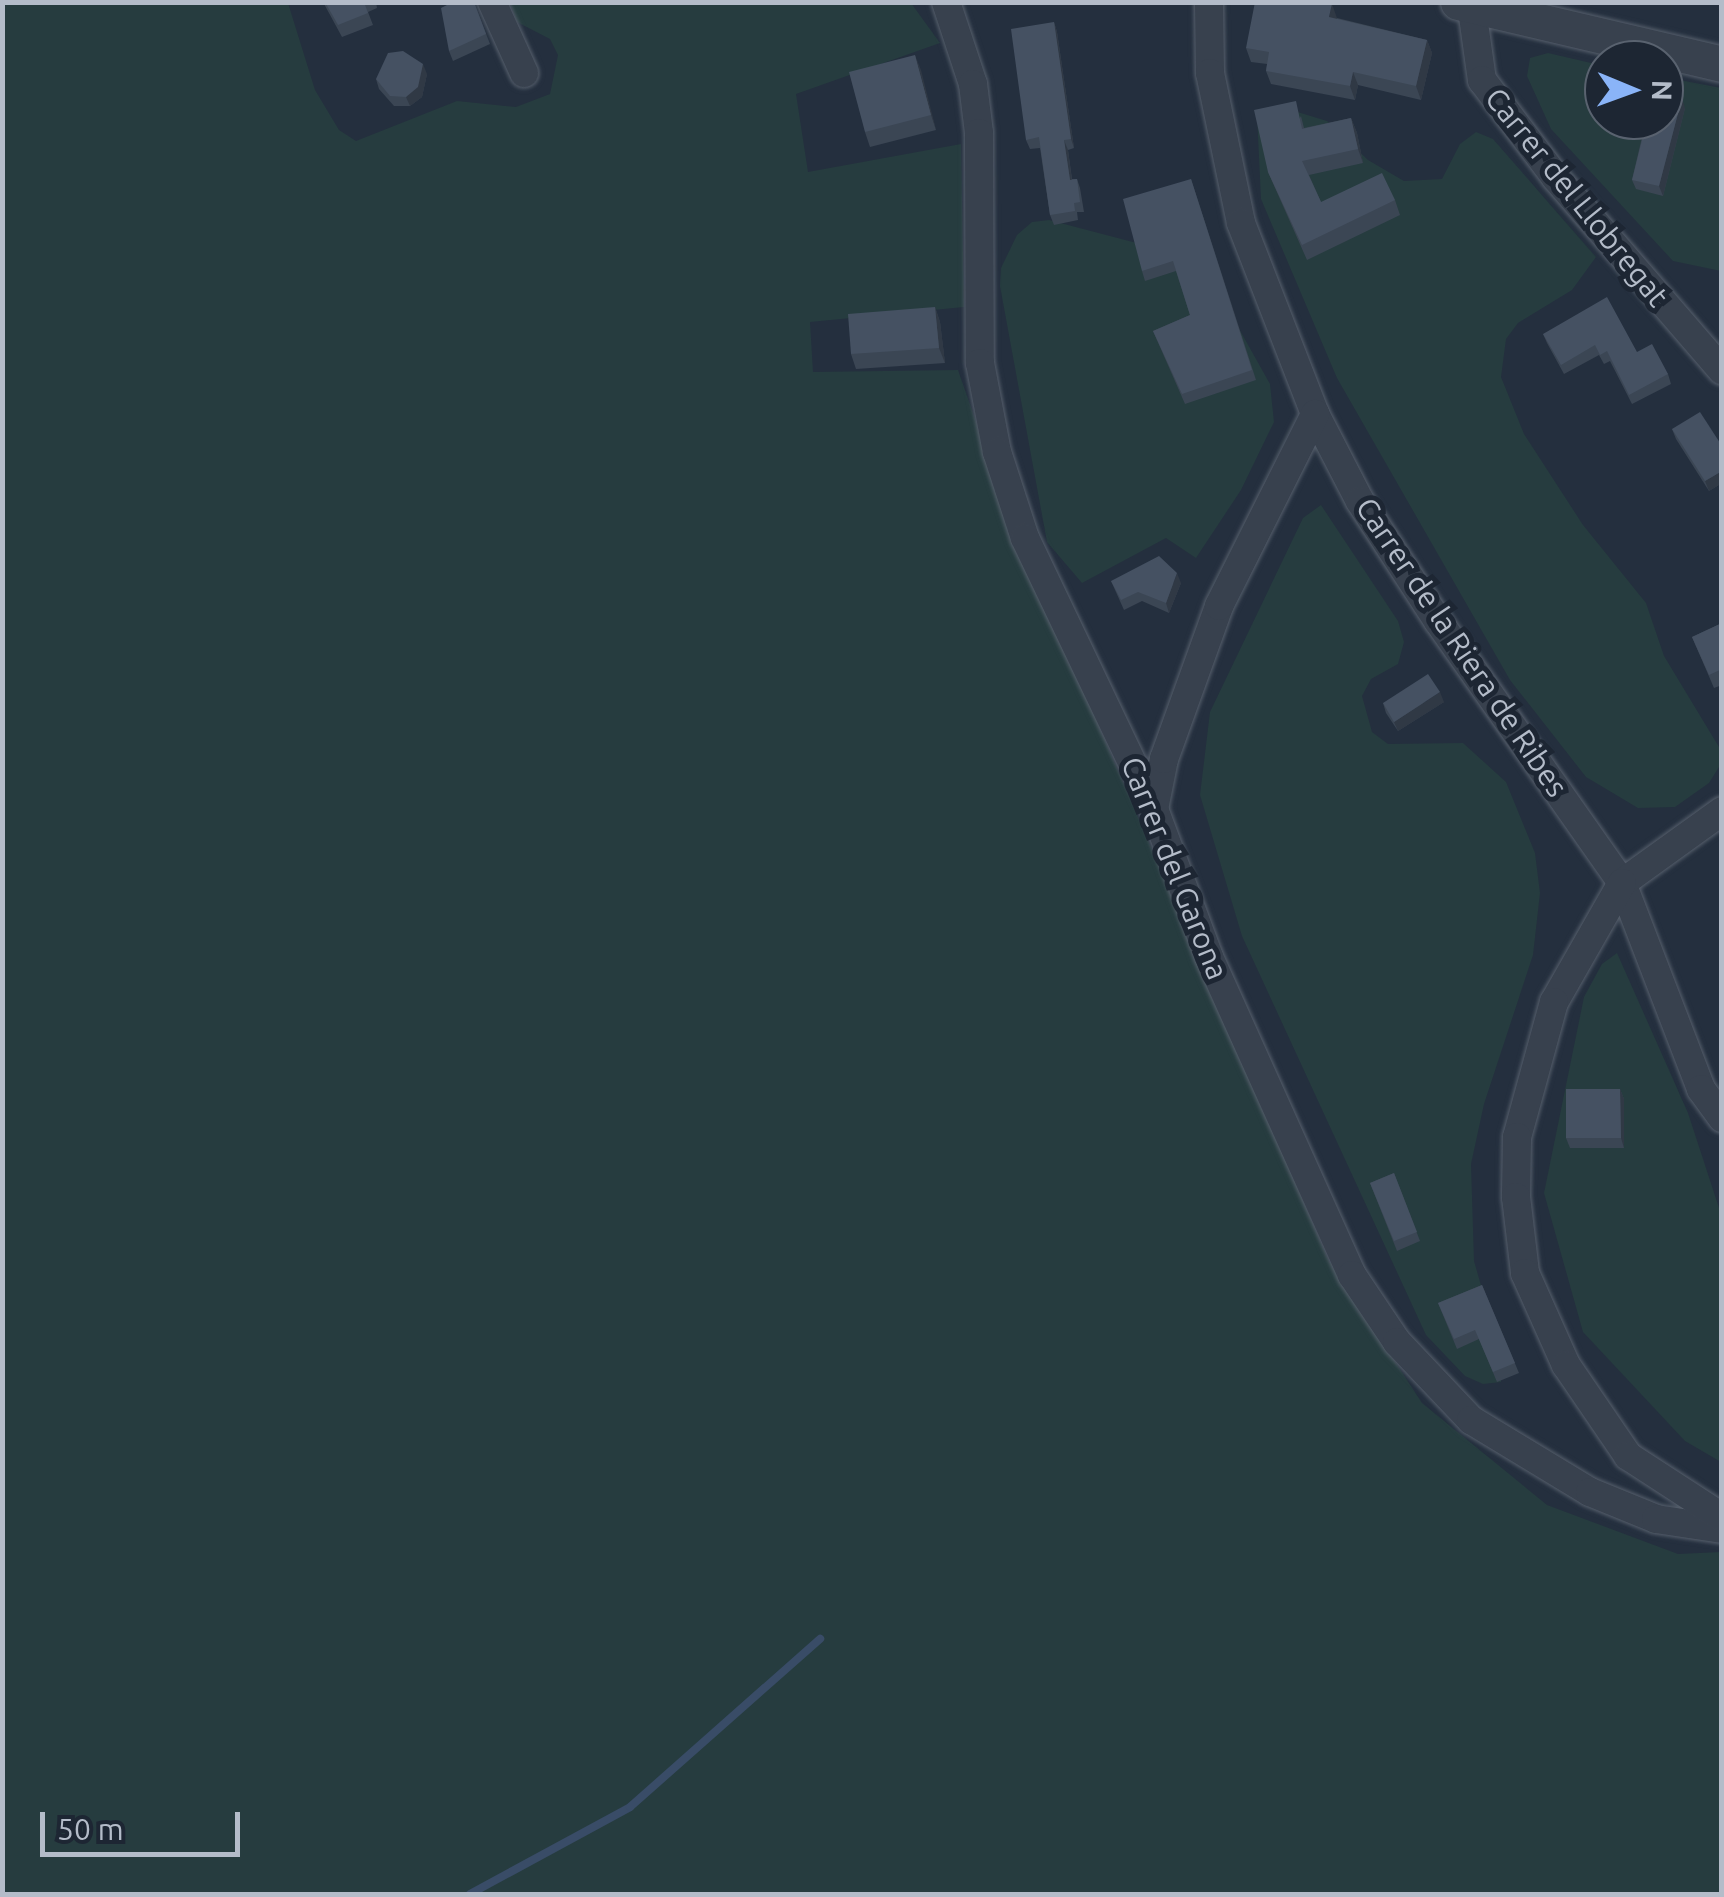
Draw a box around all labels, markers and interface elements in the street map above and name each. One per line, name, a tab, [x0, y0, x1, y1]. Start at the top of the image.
north arrow	[1584, 40, 1684, 140]
street label: Carrer del Llobregat	[1478, 80, 1676, 314]
text: N	[1647, 80, 1678, 101]
street label: Carrer de la Riera de Ribes	[1348, 491, 1576, 803]
street label: Carrer del Garona	[1114, 751, 1236, 985]
scale bar	[45, 1792, 245, 1854]
text: 50 m	[57, 1812, 124, 1846]

